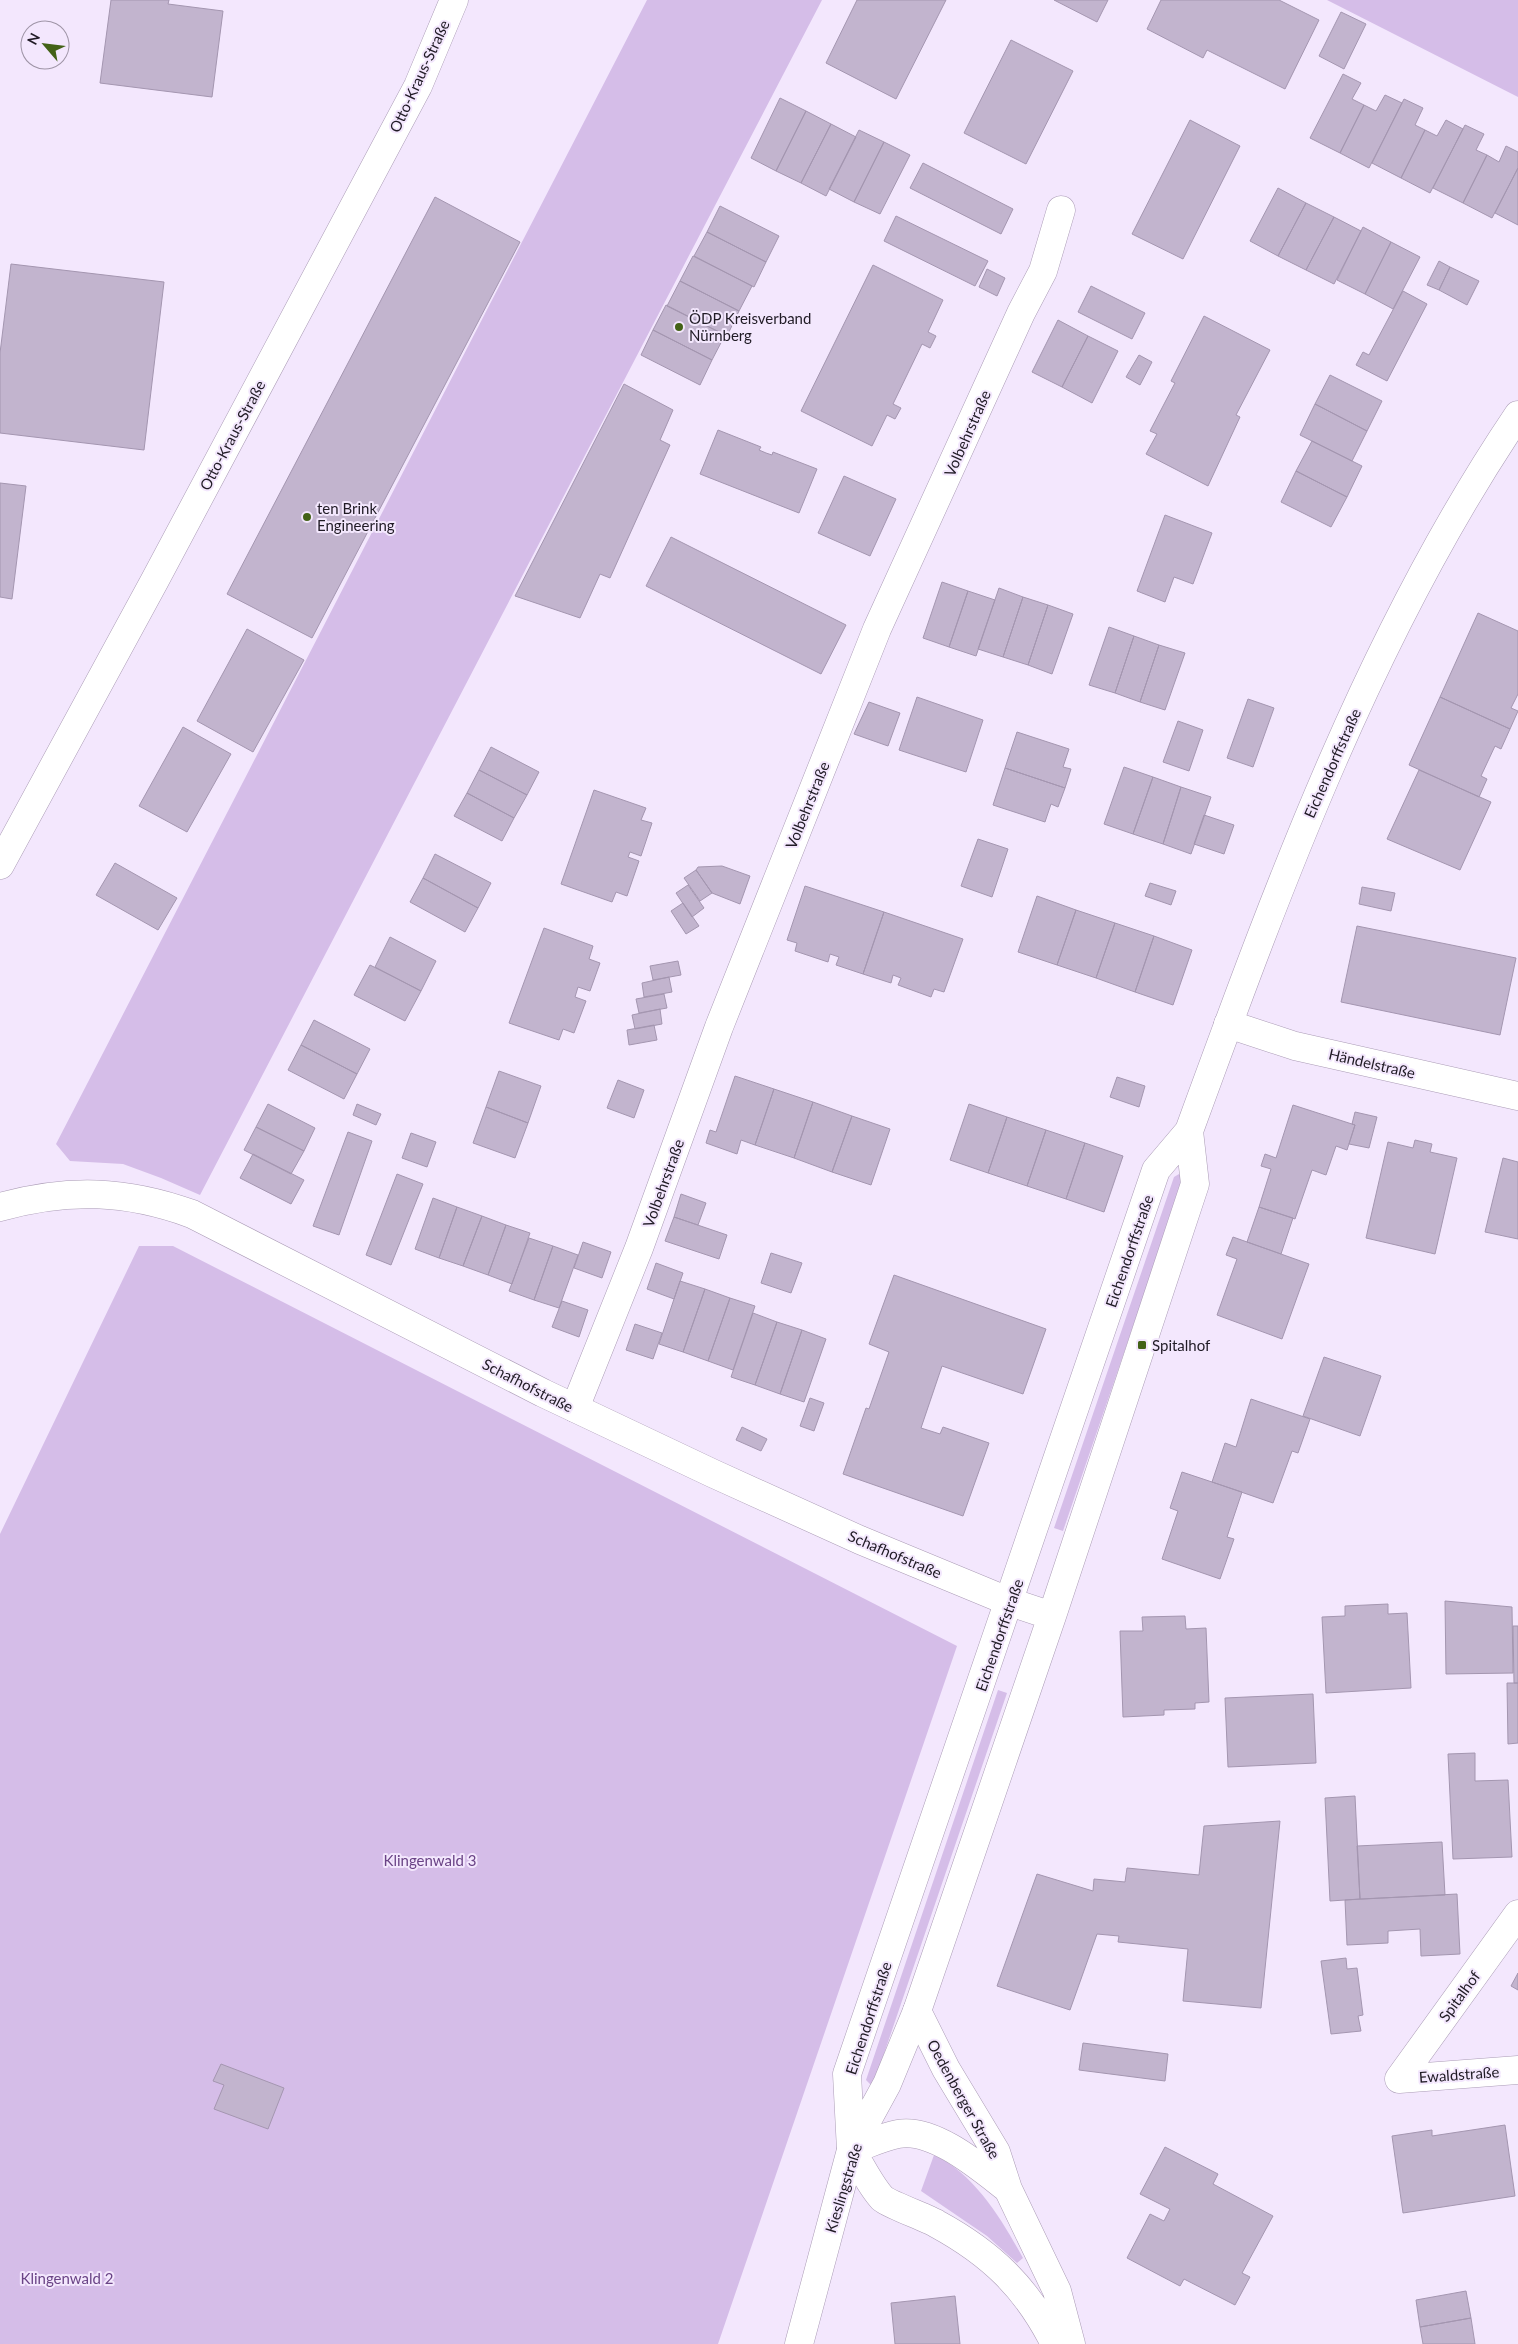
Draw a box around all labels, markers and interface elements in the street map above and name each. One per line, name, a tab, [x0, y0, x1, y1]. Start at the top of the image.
street label: Otto-Kraus-Straße	[385, 17, 453, 135]
north arrow	[20, 20, 70, 70]
text: N	[23, 30, 43, 47]
place label: ÖDP Kreisverband Nürnberg	[689, 309, 811, 344]
marker: ÖDP Kreisverband Nürnberg	[673, 321, 685, 333]
street label: Otto-Kraus-Straße	[195, 377, 269, 493]
street label: Volbehrstraße	[940, 387, 994, 479]
place label: ten Brink Engineering	[317, 499, 395, 534]
marker: ten Brink Engineering	[301, 511, 313, 523]
street label: Eichendorffstraße	[1300, 706, 1364, 820]
street label: Volbehrstraße	[781, 759, 833, 851]
street label: Händelstraße	[1327, 1044, 1417, 1082]
street label: Volbehrstraße	[639, 1136, 687, 1230]
street label: Eichendorffstraße	[1101, 1192, 1157, 1310]
place label: Spitalhof	[1152, 1336, 1211, 1354]
marker: Spitalhof	[1136, 1339, 1148, 1351]
street label: Schafhofstraße	[480, 1354, 576, 1416]
street label: Schafhofstraße	[846, 1526, 944, 1582]
street label: Eichendorffstraße	[971, 1576, 1027, 1694]
park label: Klingenwald 3	[383, 1851, 477, 1869]
street label: Eichendorffstraße	[841, 1959, 895, 2077]
street label: Spitalhof	[1435, 1967, 1484, 2025]
street label: Oedenberger Straße	[924, 2036, 1004, 2162]
street label: Ewaldstraße	[1418, 2062, 1500, 2086]
street label: Kieslingstraße	[821, 2141, 865, 2235]
park label: Klingenwald 2	[20, 2269, 114, 2287]

